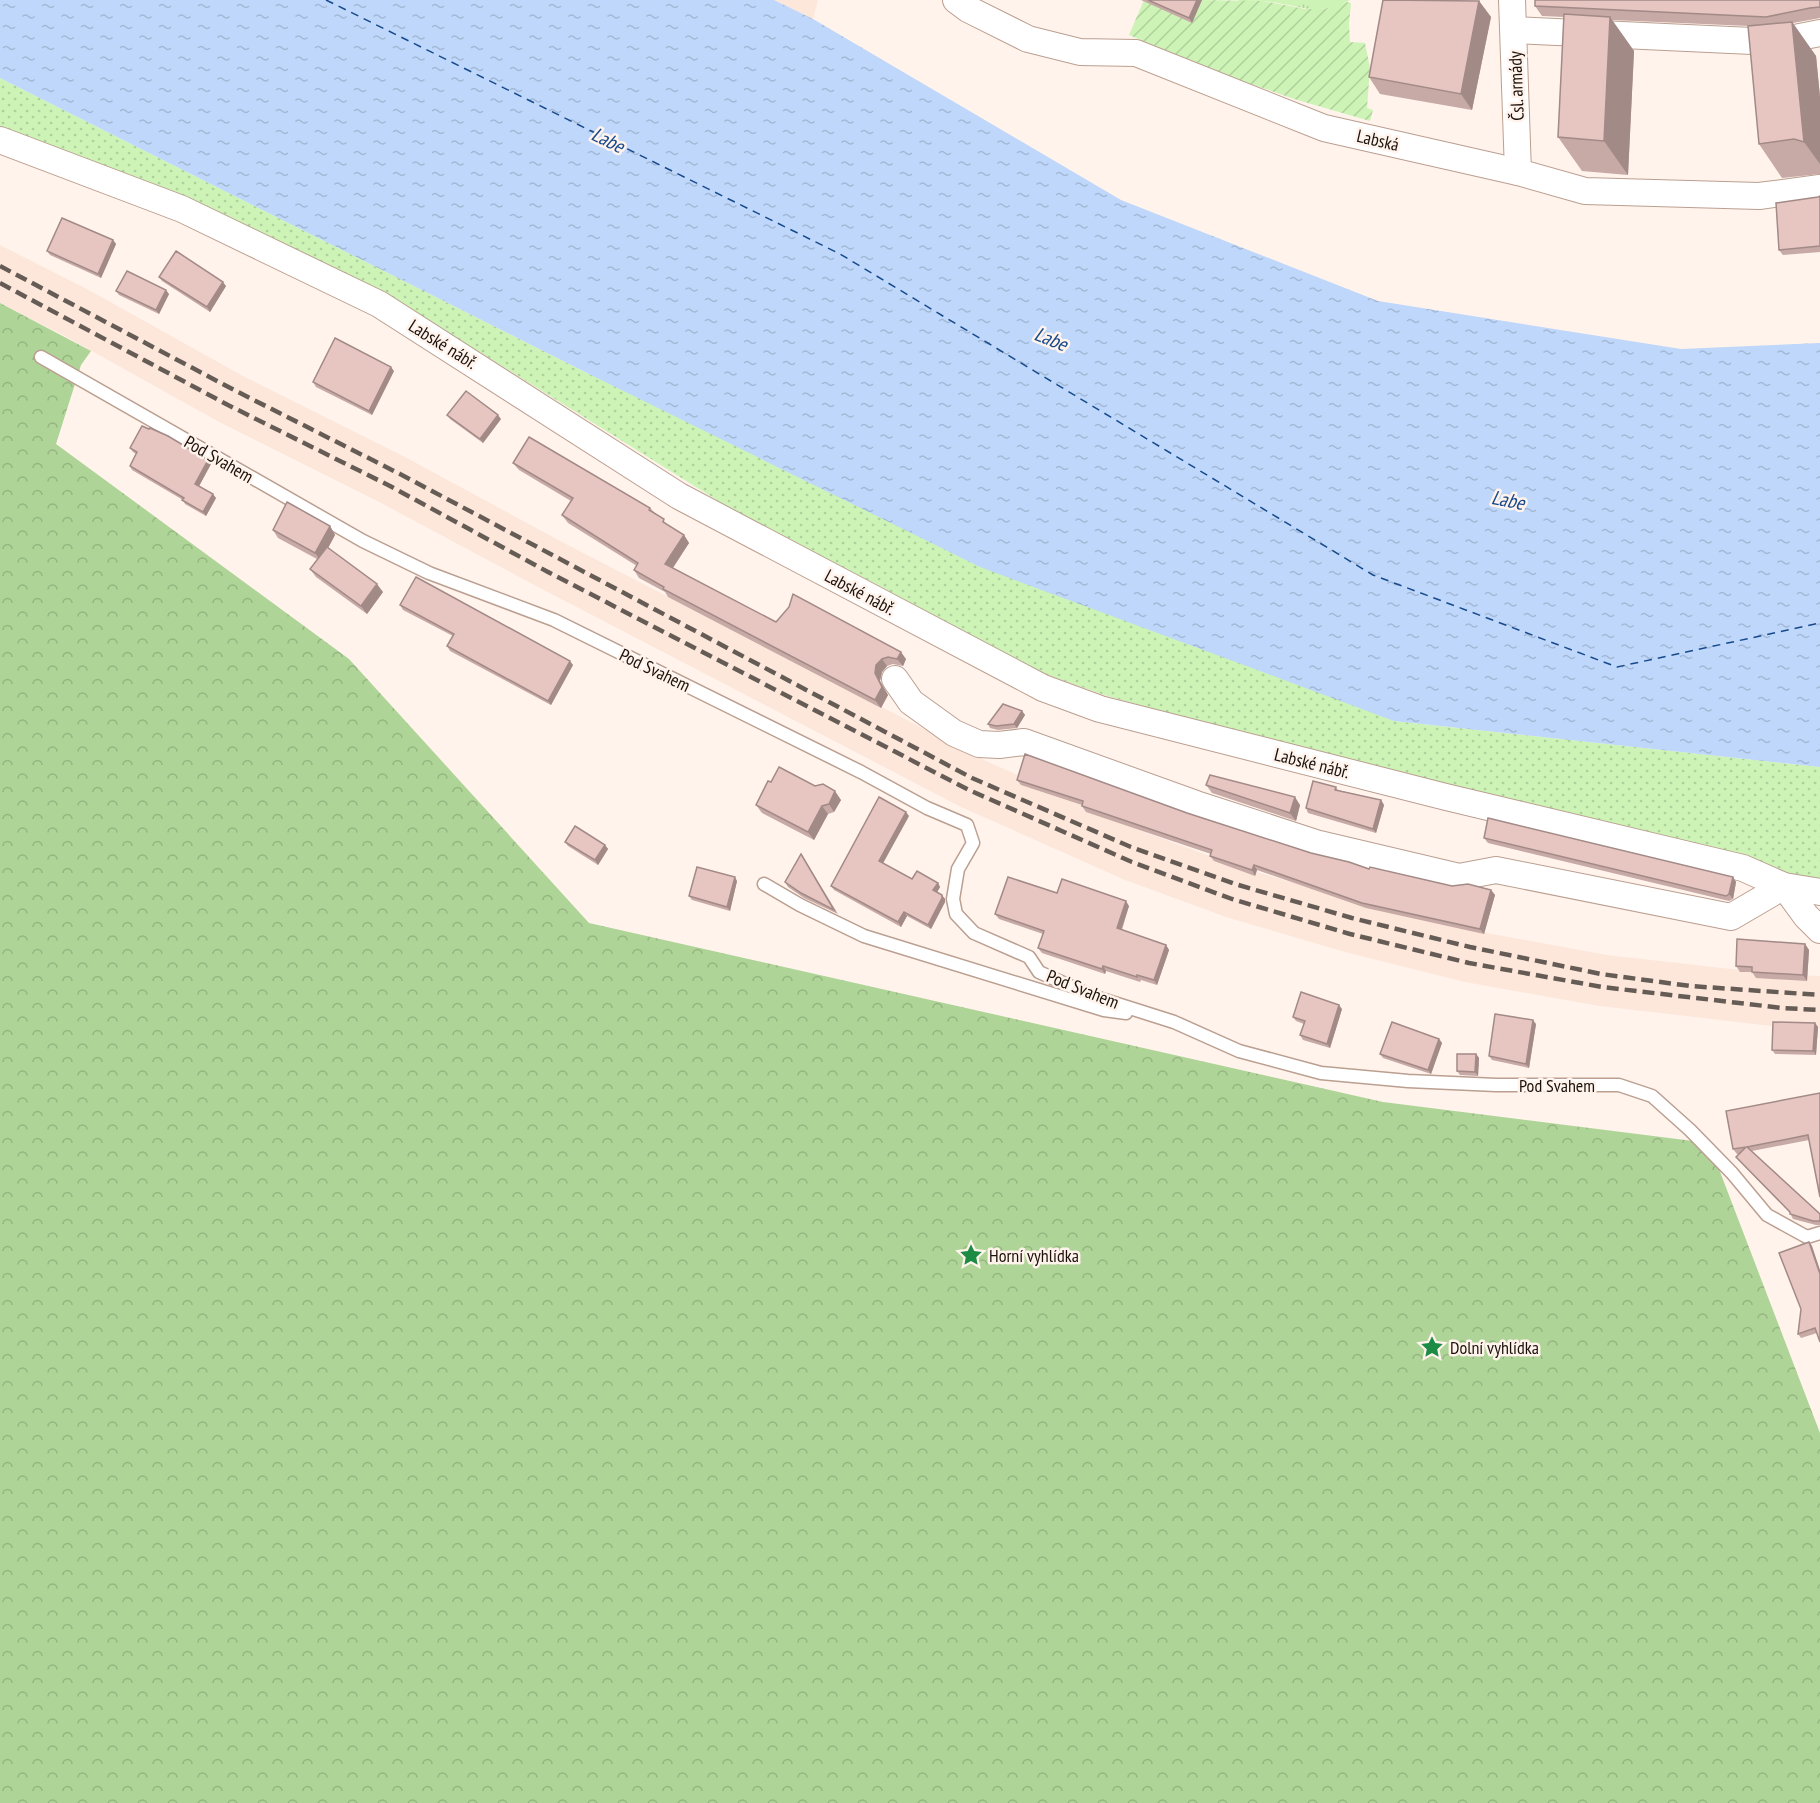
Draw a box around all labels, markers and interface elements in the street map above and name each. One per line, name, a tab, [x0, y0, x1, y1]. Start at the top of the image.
street label: Čsl. armády	[1503, 51, 1529, 121]
water label: Labe	[587, 121, 630, 160]
street label: Labská	[1355, 124, 1401, 156]
street label: Labské nábř.	[404, 314, 482, 374]
water label: Labe	[1031, 321, 1073, 358]
street label: Pod Svahem	[180, 430, 258, 488]
water label: Labe	[1489, 484, 1528, 516]
street label: Labské nábř.	[821, 564, 899, 620]
street label: Pod Svahem	[616, 643, 694, 697]
street label: Labské nábř.	[1272, 743, 1352, 783]
street label: Pod Svahem	[1043, 964, 1123, 1014]
street label: Pod Svahem	[1519, 1074, 1595, 1097]
place icon: Horní vyhlídka	[958, 1242, 984, 1268]
place label: Horní vyhlídka	[989, 1244, 1079, 1267]
place icon: Dolní vyhlídka	[1419, 1334, 1445, 1360]
place label: Dolní vyhlídka	[1450, 1336, 1539, 1359]

